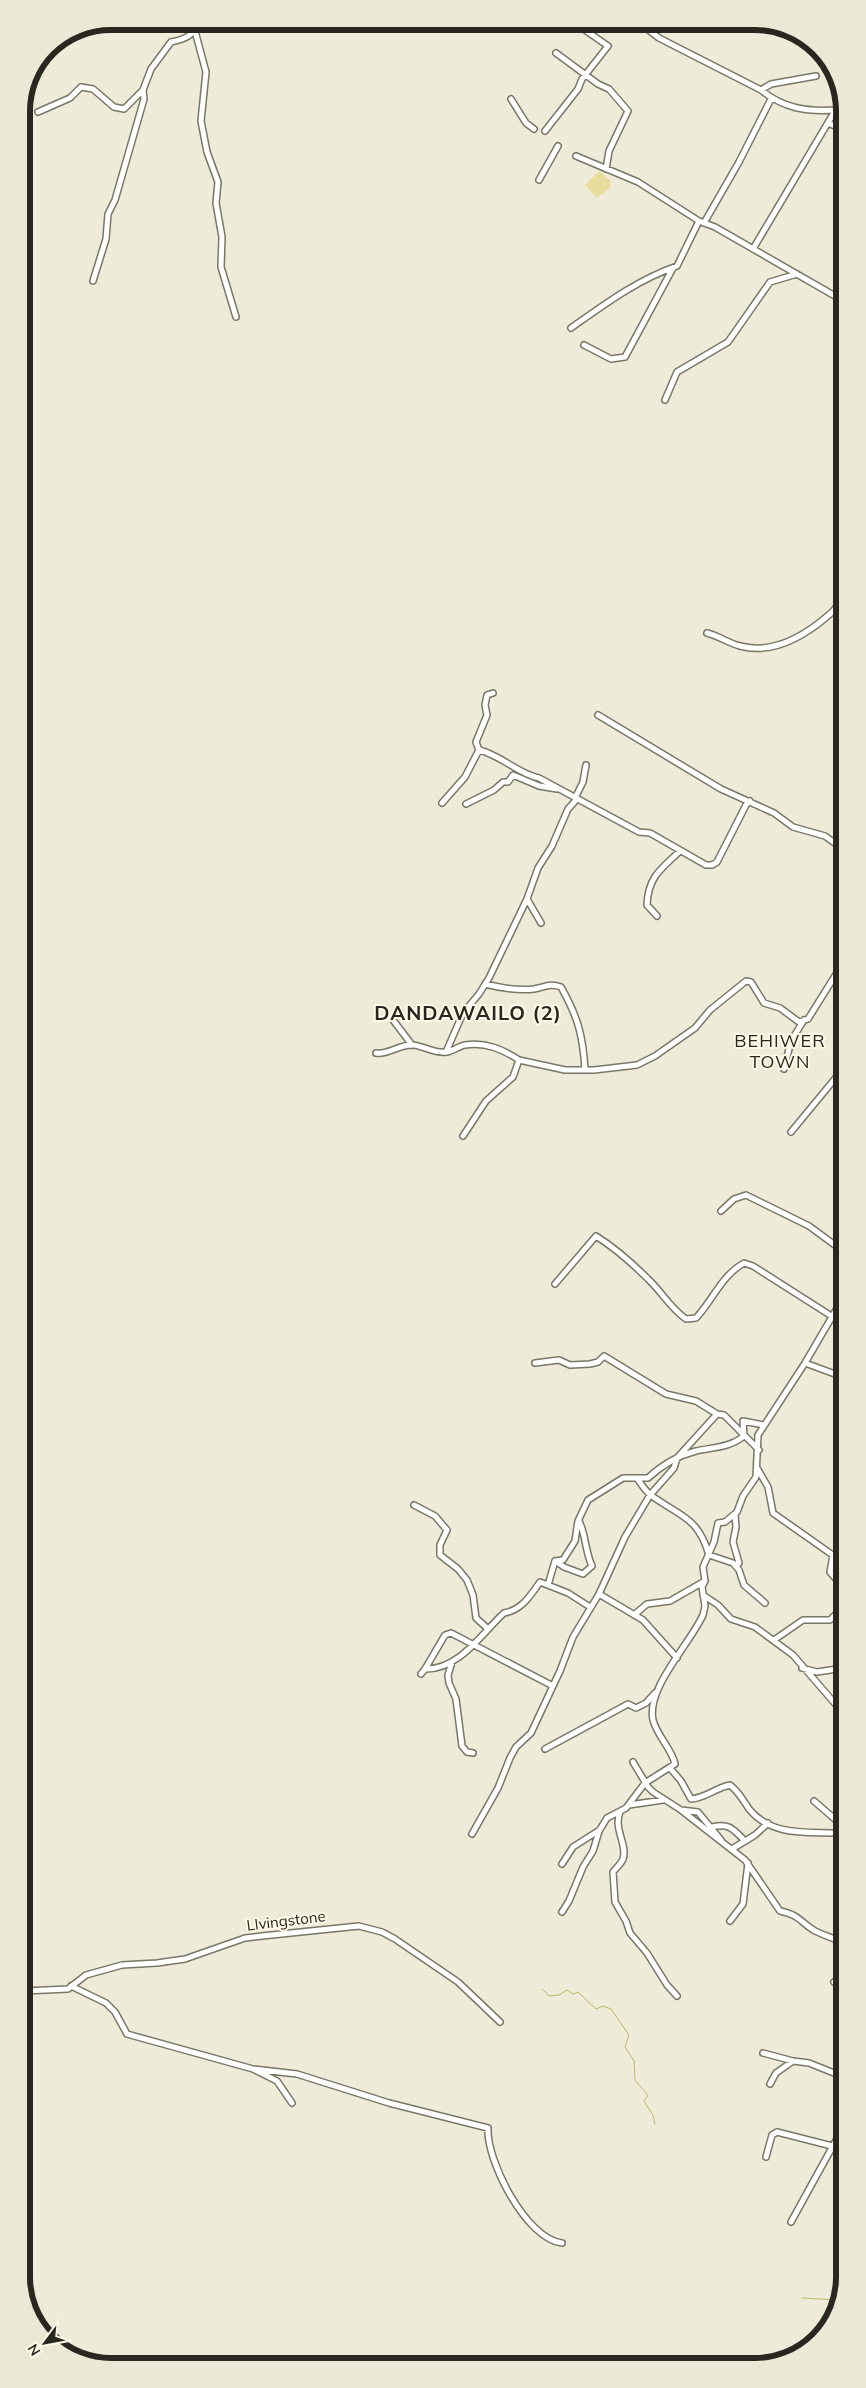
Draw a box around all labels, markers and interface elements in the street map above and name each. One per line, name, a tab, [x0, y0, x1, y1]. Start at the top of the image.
district label: DANDAWAILO (2)	[374, 1000, 562, 1025]
district label: BEHIWER TOWN	[734, 1029, 826, 1073]
street label: LIvingstone	[245, 1906, 327, 1935]
north arrow	[20, 2318, 70, 2368]
text: N	[24, 2341, 44, 2359]

